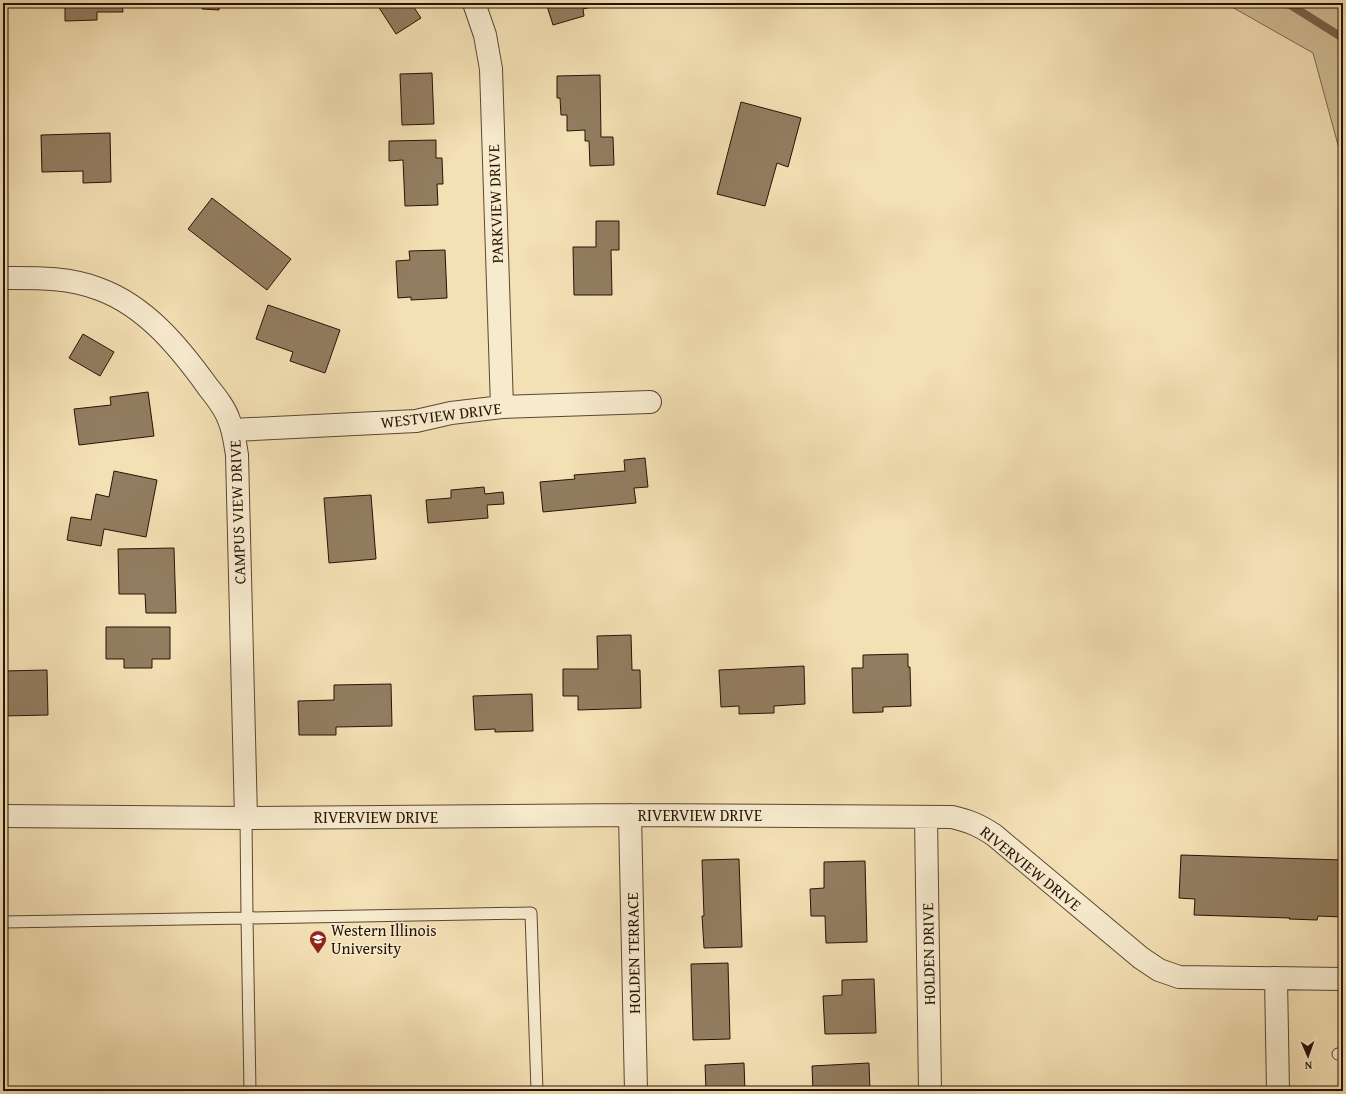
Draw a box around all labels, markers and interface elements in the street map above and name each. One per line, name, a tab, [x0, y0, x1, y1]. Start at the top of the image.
street label: PARKVIEW DRIVE	[481, 144, 509, 264]
street label: WESTVIEW DRIVE	[379, 396, 503, 434]
street label: CAMPUS VIEW DRIVE	[222, 439, 252, 585]
street label: RIVERVIEW DRIVE	[638, 803, 762, 827]
street label: RIVERVIEW DRIVE	[314, 805, 438, 829]
street label: RIVERVIEW DRIVE	[975, 820, 1087, 916]
street label: HOLDEN TERRACE	[620, 892, 646, 1014]
street label: HOLDEN DRIVE	[915, 903, 941, 1005]
place label: Western Illinois University	[331, 918, 436, 960]
school or university icon: Western Illinois University	[308, 929, 328, 954]
north arrow	[1288, 1036, 1328, 1076]
text: N	[1304, 1058, 1312, 1074]

